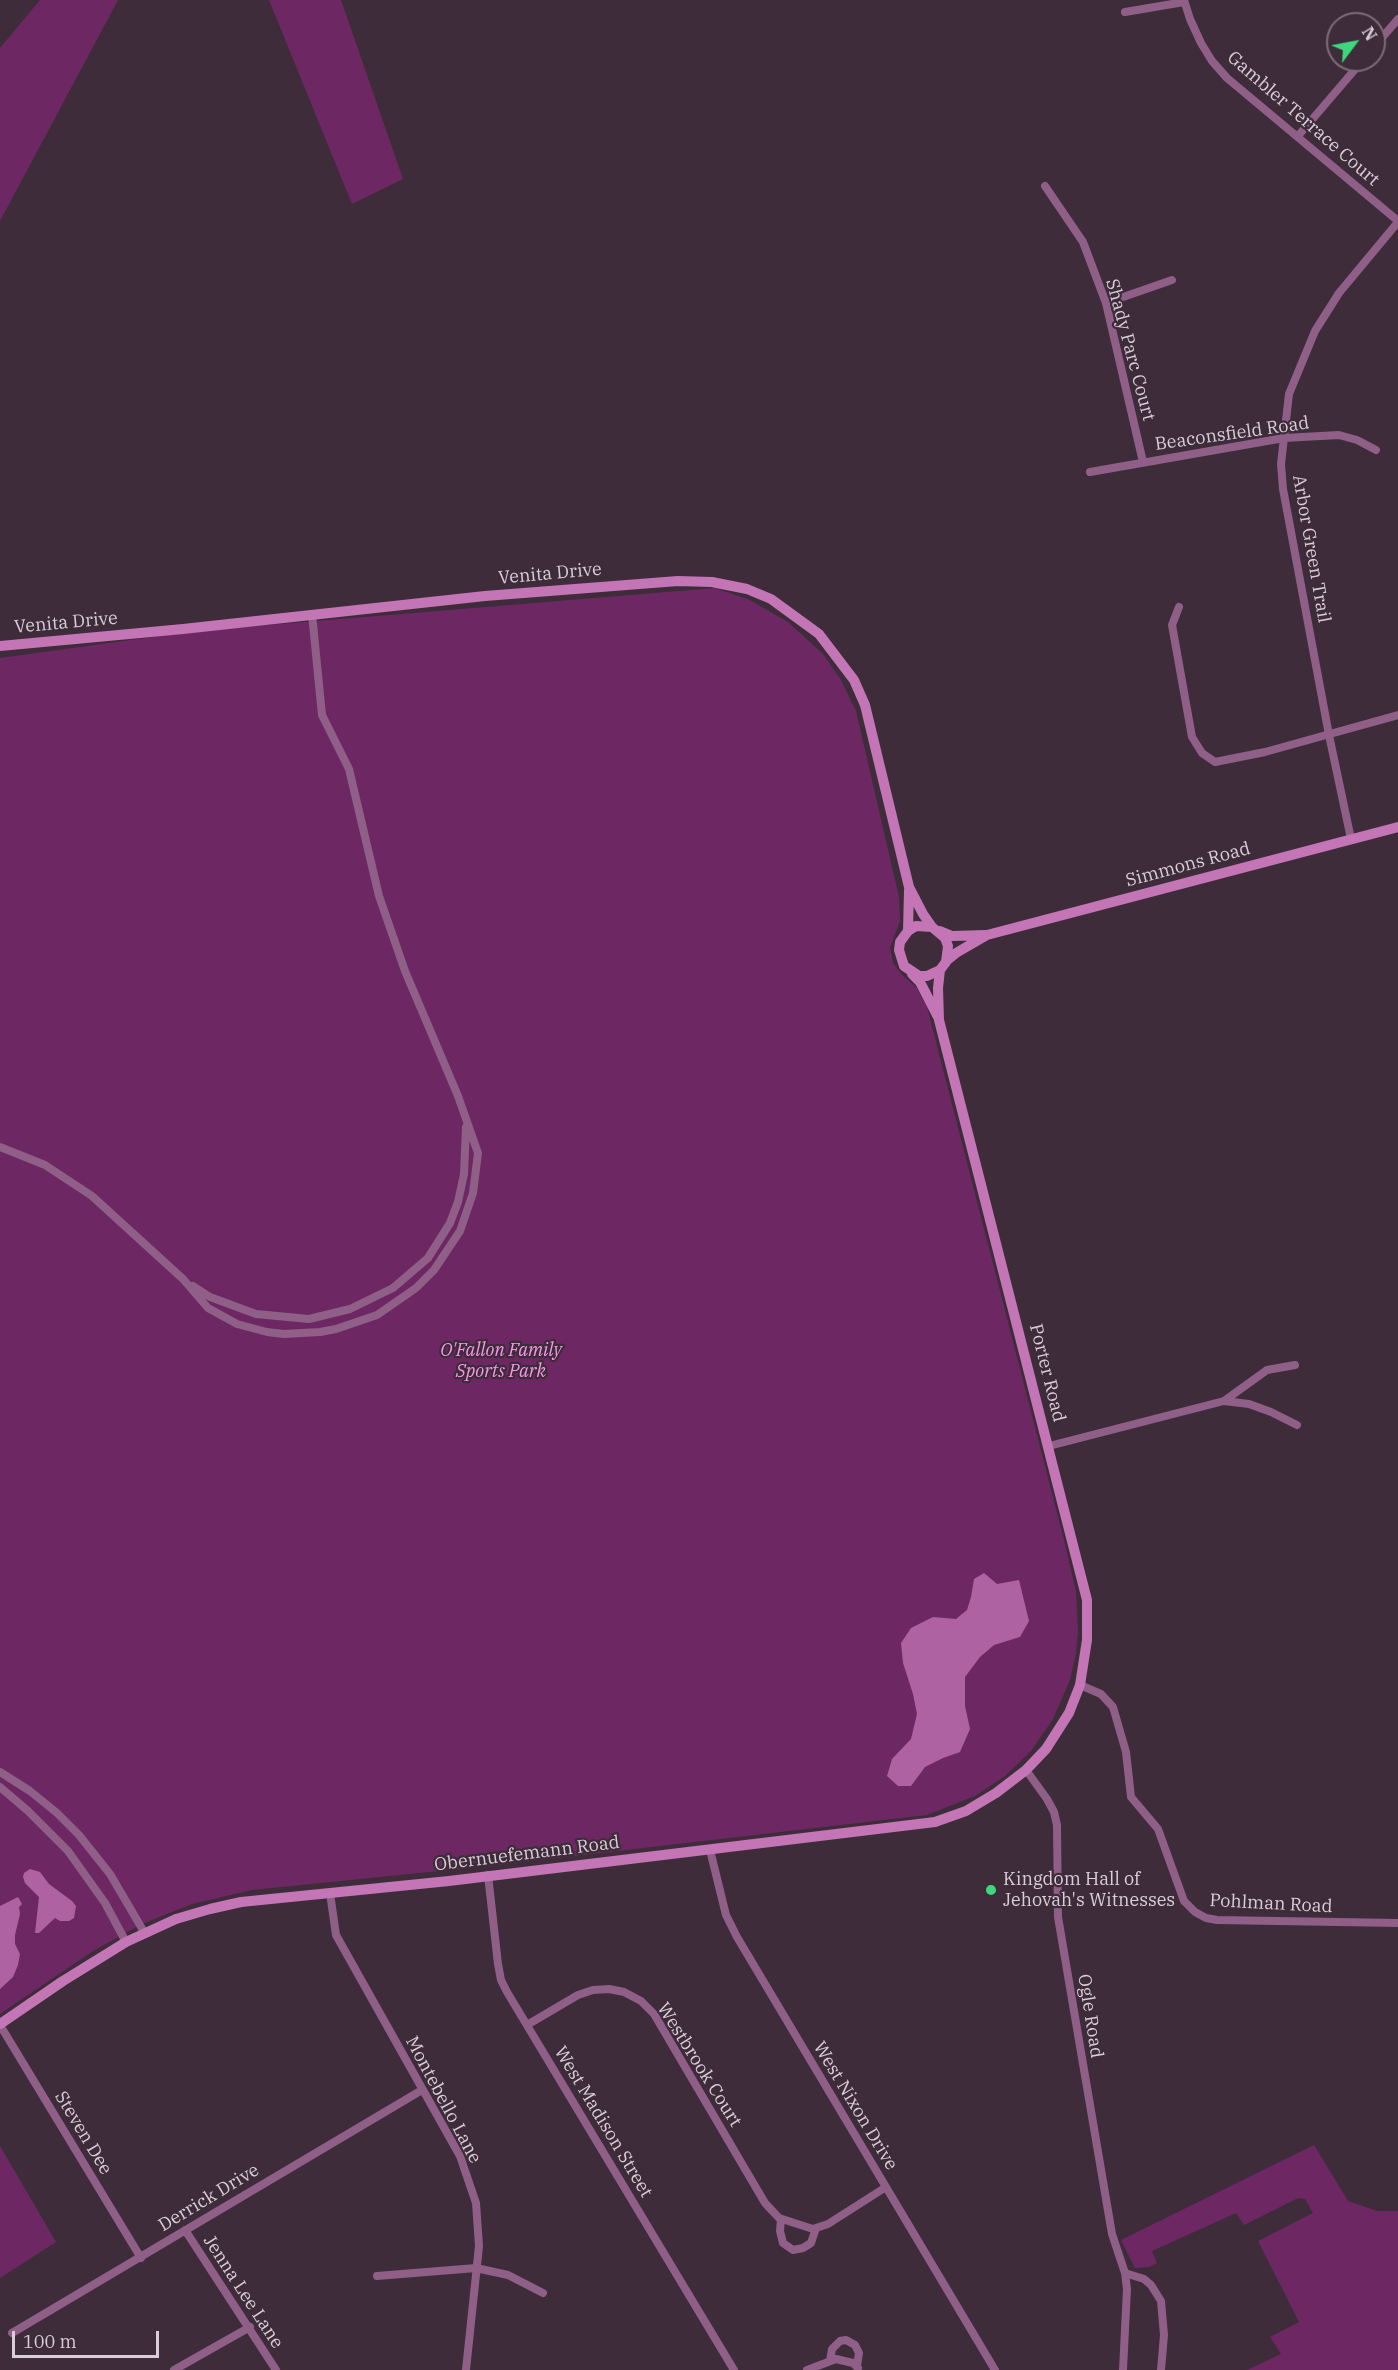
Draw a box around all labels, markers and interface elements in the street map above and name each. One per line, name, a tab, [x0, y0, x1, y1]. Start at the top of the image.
north arrow	[1326, 12, 1386, 72]
text: N	[1358, 23, 1381, 44]
street label: Gambler Terrace Court	[1222, 47, 1384, 191]
street label: Shady Parc Court	[1101, 277, 1159, 423]
street label: Beaconsfield Road	[1153, 412, 1311, 456]
street label: Arbor Green Trail	[1287, 473, 1335, 625]
street label: Venita Drive	[497, 559, 603, 589]
street label: Venita Drive	[13, 608, 119, 638]
street label: Simmons Road	[1123, 838, 1253, 892]
street label: Porter Road	[1024, 1322, 1070, 1424]
park label: O'Fallon Family Sports Park	[440, 1340, 562, 1382]
street label: Obernuefemann Road	[433, 1832, 621, 1876]
place label: Kingdom Hall of Jehovah's Witnesses	[1003, 1869, 1175, 1912]
marker: Kingdom Hall of Jehovah's Witnesses	[984, 1883, 998, 1897]
street label: Pohlman Road	[1209, 1890, 1333, 1918]
street label: Ogle Road	[1073, 1972, 1107, 2060]
street label: Westbrook Court	[652, 1999, 746, 2131]
street label: Montebello Lane	[400, 2033, 486, 2167]
street label: West Nixon Drive	[808, 2038, 902, 2174]
street label: West Madison Street	[549, 2042, 657, 2202]
street label: Steven Dee	[50, 2087, 116, 2179]
street label: Derrick Drive	[155, 2160, 263, 2236]
street label: Jenna Lee Lane	[198, 2231, 288, 2353]
scale bar	[15, 2319, 162, 2357]
text: 100 m	[23, 2330, 77, 2353]

